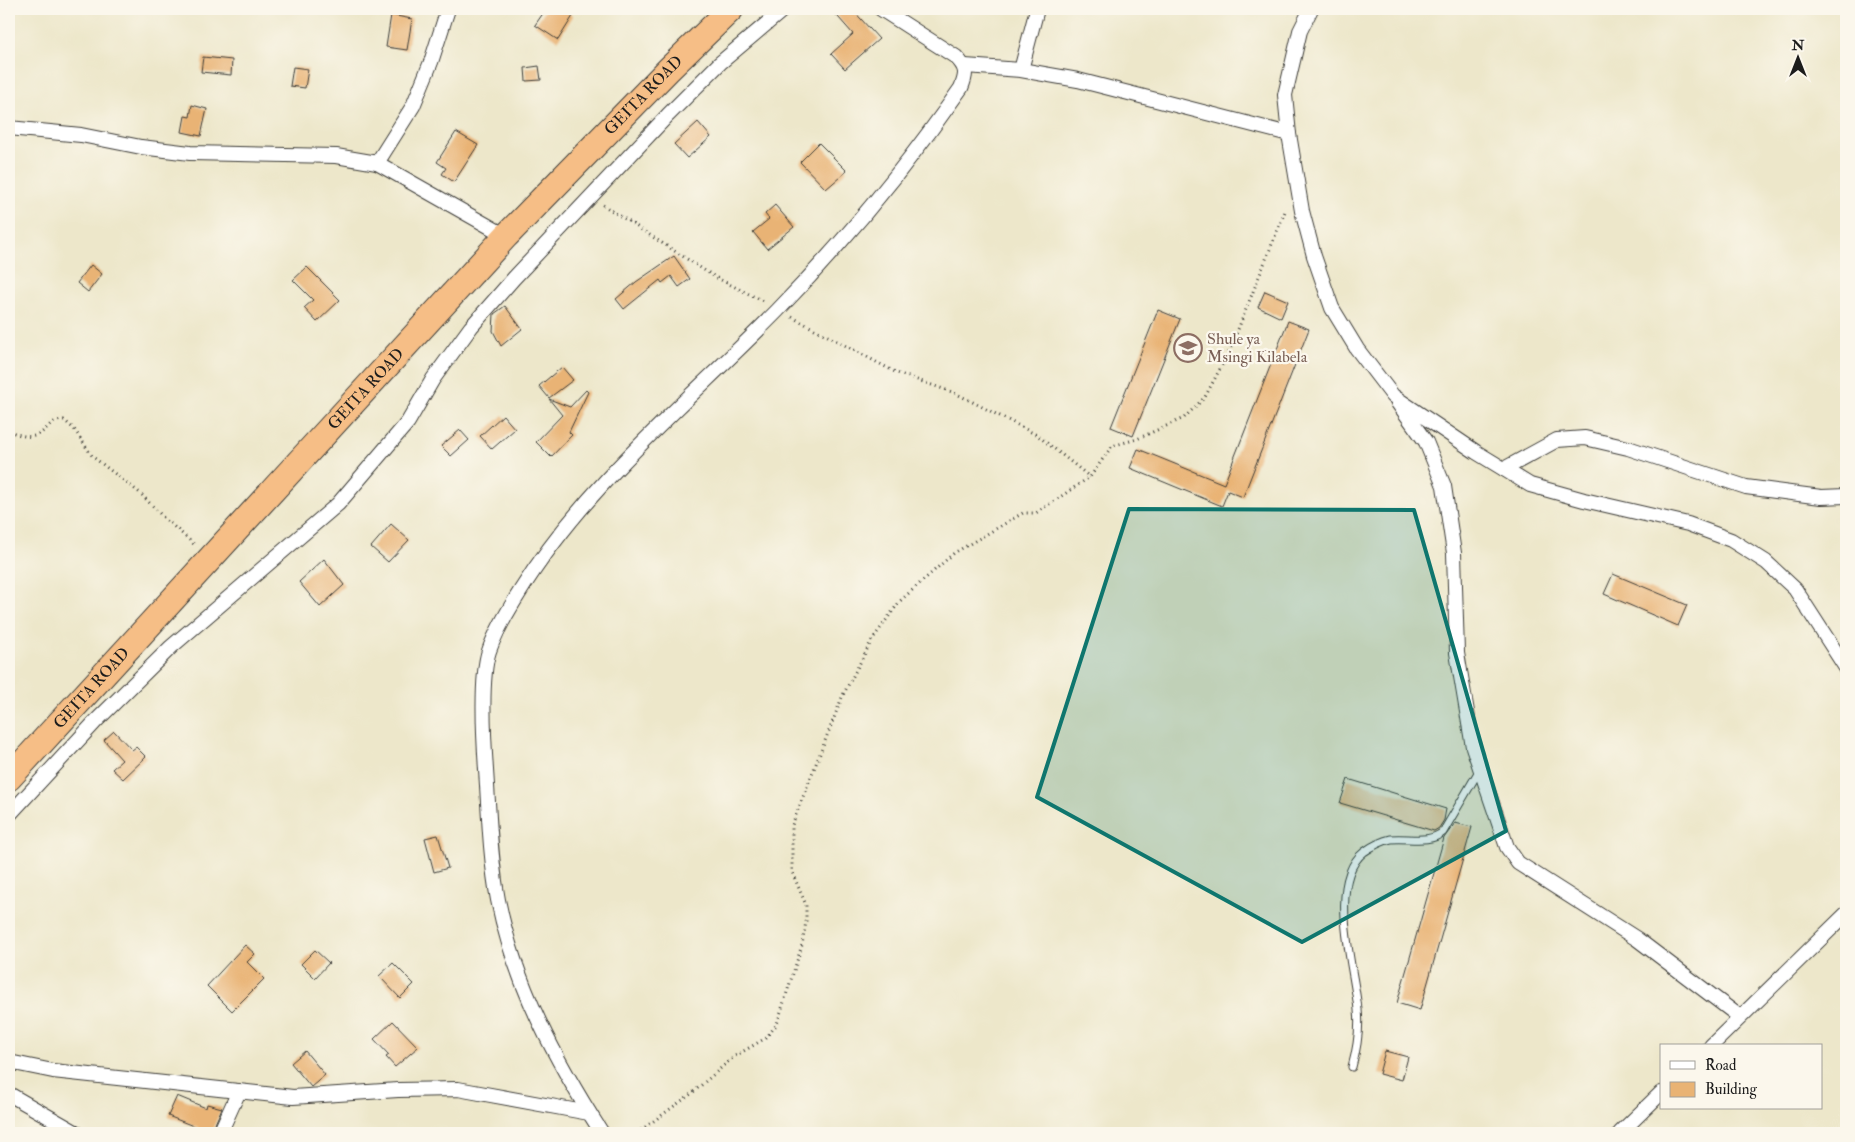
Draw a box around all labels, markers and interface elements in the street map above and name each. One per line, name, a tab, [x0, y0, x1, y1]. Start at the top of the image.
north arrow	[1772, 32, 1822, 82]
text: N	[1791, 37, 1805, 54]
street label: GEITA ROAD	[600, 51, 687, 139]
place label: Shule ya Msingi Kilabela	[1207, 329, 1308, 367]
school or university icon: Shule ya Msingi Kilabela	[1173, 333, 1203, 363]
street label: GEITA ROAD	[323, 344, 408, 434]
street label: GEITA ROAD	[49, 643, 134, 733]
legend	[1660, 1044, 1822, 1110]
text: Road	[1705, 1056, 1737, 1075]
text: Building	[1705, 1080, 1757, 1099]

